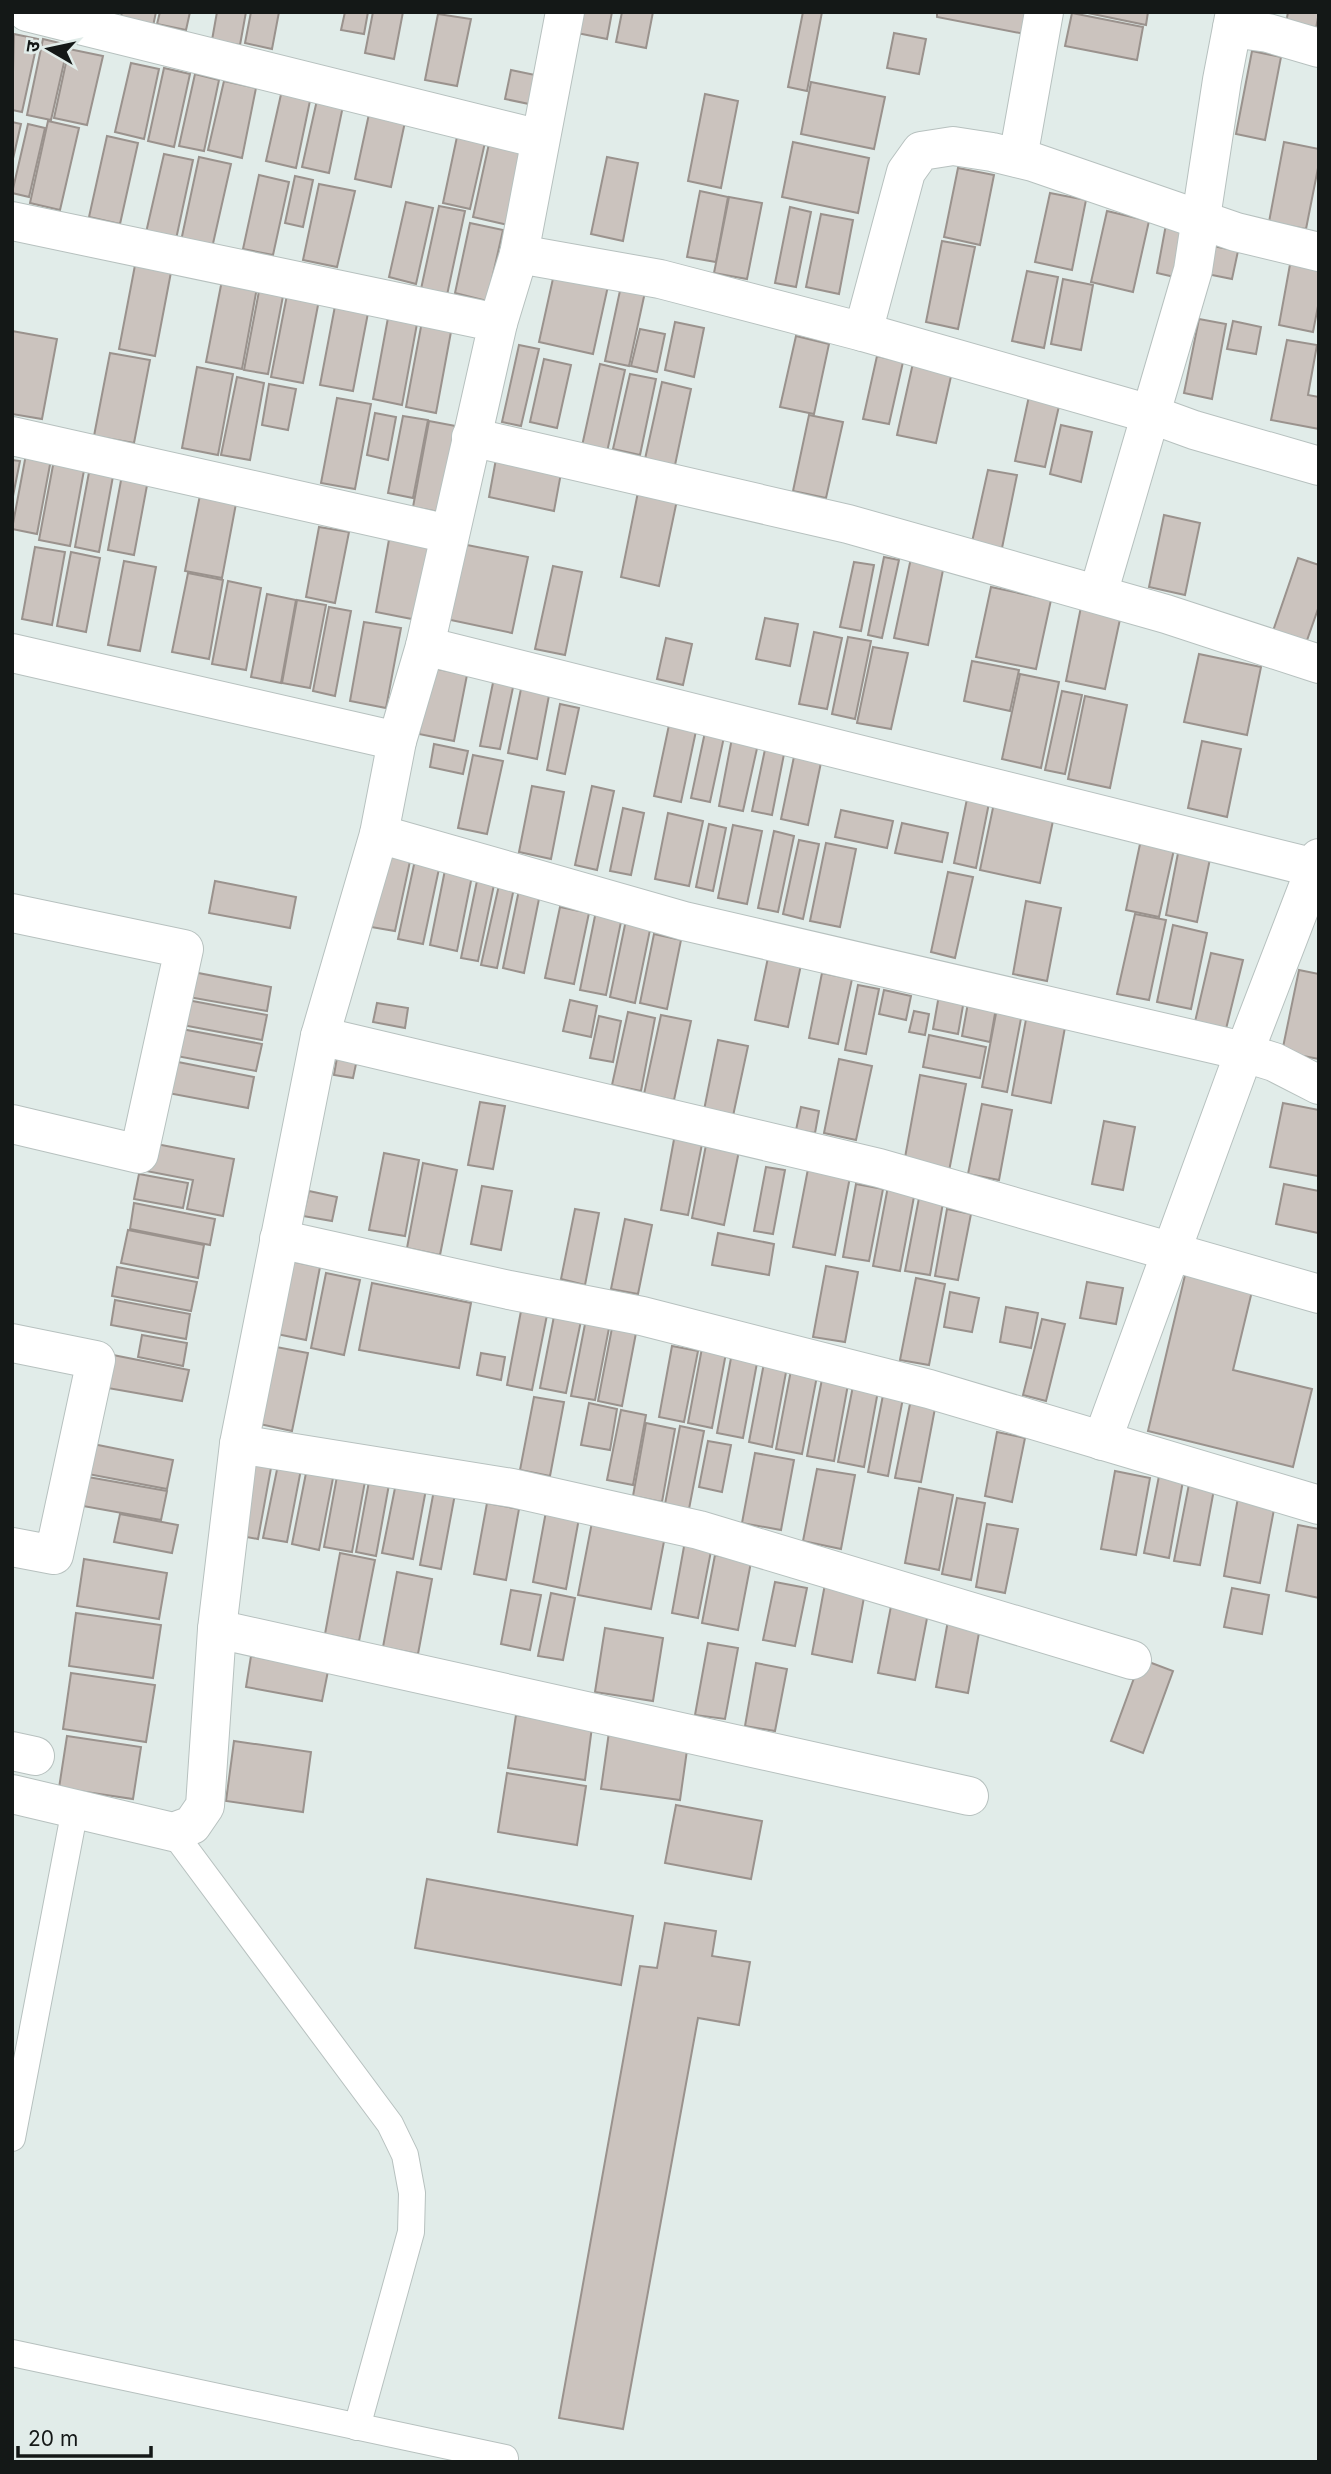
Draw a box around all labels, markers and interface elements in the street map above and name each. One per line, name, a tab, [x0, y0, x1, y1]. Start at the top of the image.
north arrow	[14, 14, 84, 84]
text: उ	[20, 38, 45, 54]
scale bar	[18, 2414, 150, 2458]
text: 20 m	[28, 2426, 78, 2451]

